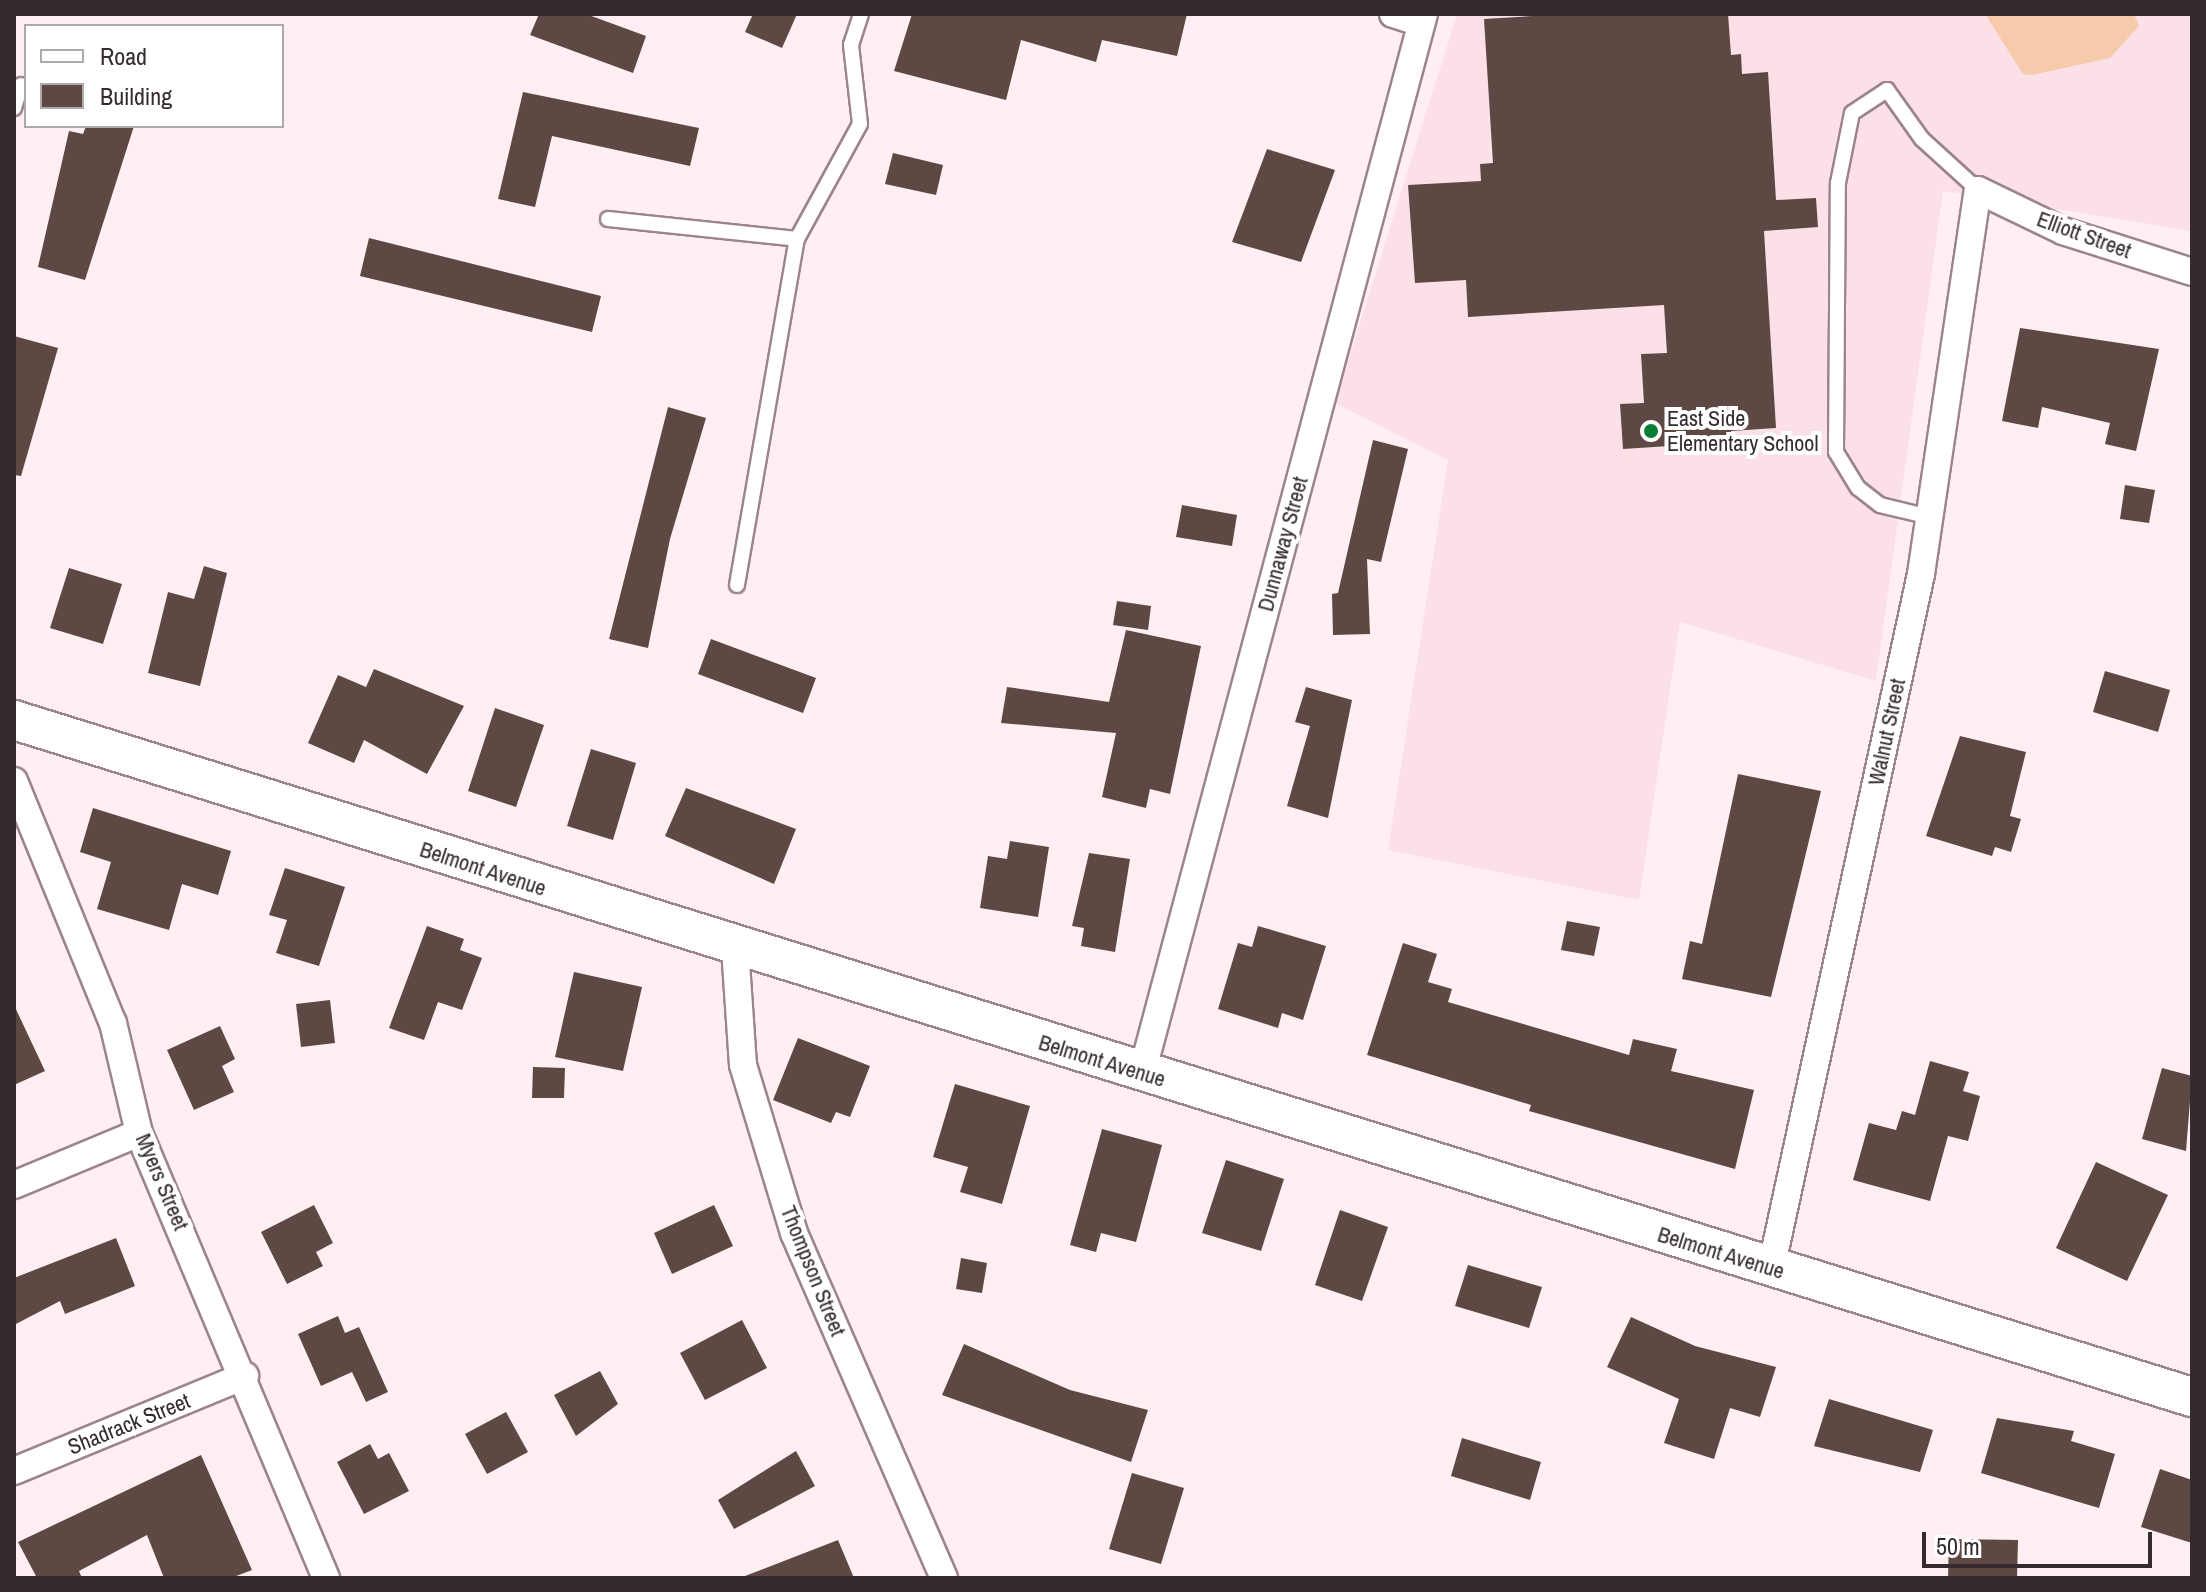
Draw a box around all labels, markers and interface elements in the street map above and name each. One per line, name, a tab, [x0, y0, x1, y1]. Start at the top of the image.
legend	[24, 24, 284, 128]
text: Road	[100, 40, 147, 72]
text: Building	[100, 80, 172, 112]
street label: Elliott Street	[2033, 206, 2135, 264]
place label: East Side Elementary School	[1667, 405, 1818, 456]
marker: East Side Elementary School	[1642, 422, 1660, 440]
street label: Dunnaway Street	[1252, 474, 1314, 614]
street label: Walnut Street	[1863, 676, 1911, 788]
street label: Belmont Avenue	[416, 836, 550, 902]
street label: Belmont Avenue	[1035, 1029, 1169, 1093]
street label: Myers Street	[130, 1130, 194, 1234]
street label: Thompson Street	[775, 1202, 851, 1340]
street label: Belmont Avenue	[1654, 1221, 1788, 1285]
street label: Shadrack Street	[64, 1388, 194, 1460]
scale bar	[1926, 1516, 2156, 1566]
text: 50 m	[1936, 1530, 1980, 1562]

